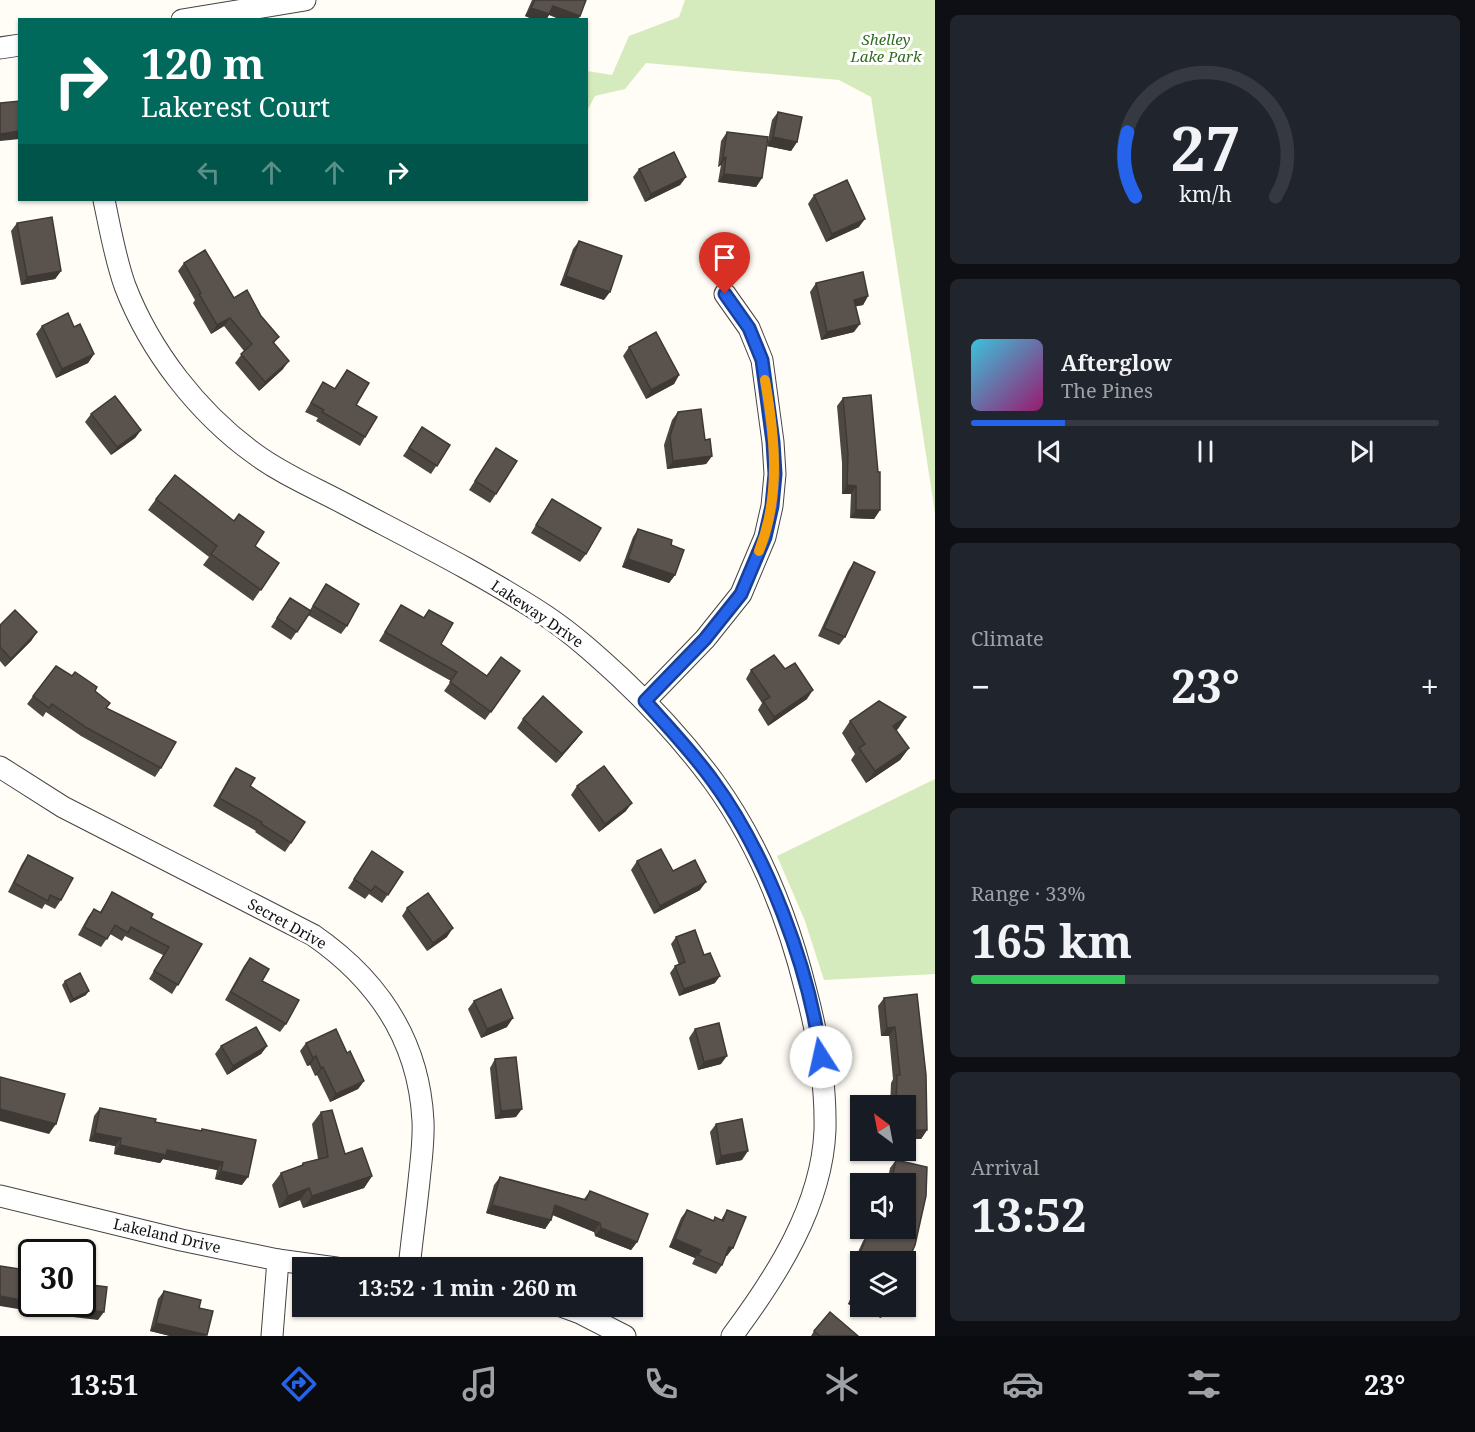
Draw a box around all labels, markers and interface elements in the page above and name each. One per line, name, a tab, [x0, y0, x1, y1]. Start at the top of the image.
park label: Shelley Lake Park	[849, 29, 922, 66]
text: 120 m	[141, 34, 265, 91]
icon: right	[42, 42, 120, 120]
text: Lakerest Court	[141, 88, 330, 125]
text: 27	[1170, 104, 1240, 189]
icon: left	[192, 156, 225, 189]
icon: ahead	[255, 156, 288, 189]
icon: ahead	[318, 156, 351, 189]
icon: right	[381, 156, 414, 189]
text: km/h	[1179, 179, 1232, 208]
pin	[699, 232, 750, 294]
icon: arrive	[708, 241, 741, 274]
text: Afterglow	[1061, 347, 1172, 377]
text: The Pines	[1061, 377, 1153, 404]
icon: previous	[1033, 435, 1066, 468]
icon: pause	[1189, 435, 1222, 468]
icon: next	[1345, 435, 1378, 468]
street label: Lakeway Drive	[488, 575, 588, 651]
text: Climate	[971, 625, 1044, 652]
text: 23°	[1171, 655, 1240, 716]
text: −	[971, 664, 990, 709]
text: +	[1421, 664, 1439, 709]
text: Range · 33%	[971, 880, 1085, 907]
street label: Secret Drive	[244, 893, 331, 953]
text: 165 km	[971, 910, 1132, 971]
position arrow	[789, 1025, 853, 1089]
north arrow	[850, 1095, 916, 1161]
map controls	[850, 1095, 916, 1317]
text: Arrival	[971, 1154, 1039, 1181]
button: sound	[850, 1173, 916, 1239]
text: 13:52	[971, 1184, 1086, 1245]
street label: Lakeland Drive	[112, 1213, 223, 1257]
speed limit sign: 30	[18, 1239, 96, 1317]
button: layers	[850, 1251, 916, 1317]
text: 13:52 · 1 min · 260 m	[358, 1272, 577, 1302]
icon: directions	[278, 1363, 320, 1405]
icon: music	[459, 1363, 501, 1405]
icon: phone	[640, 1363, 682, 1405]
icon: climate	[821, 1363, 863, 1405]
icon: car	[1002, 1363, 1044, 1405]
icon: filters	[1183, 1363, 1225, 1405]
text: 13:51	[70, 1366, 139, 1403]
text: 23°	[1364, 1366, 1405, 1403]

